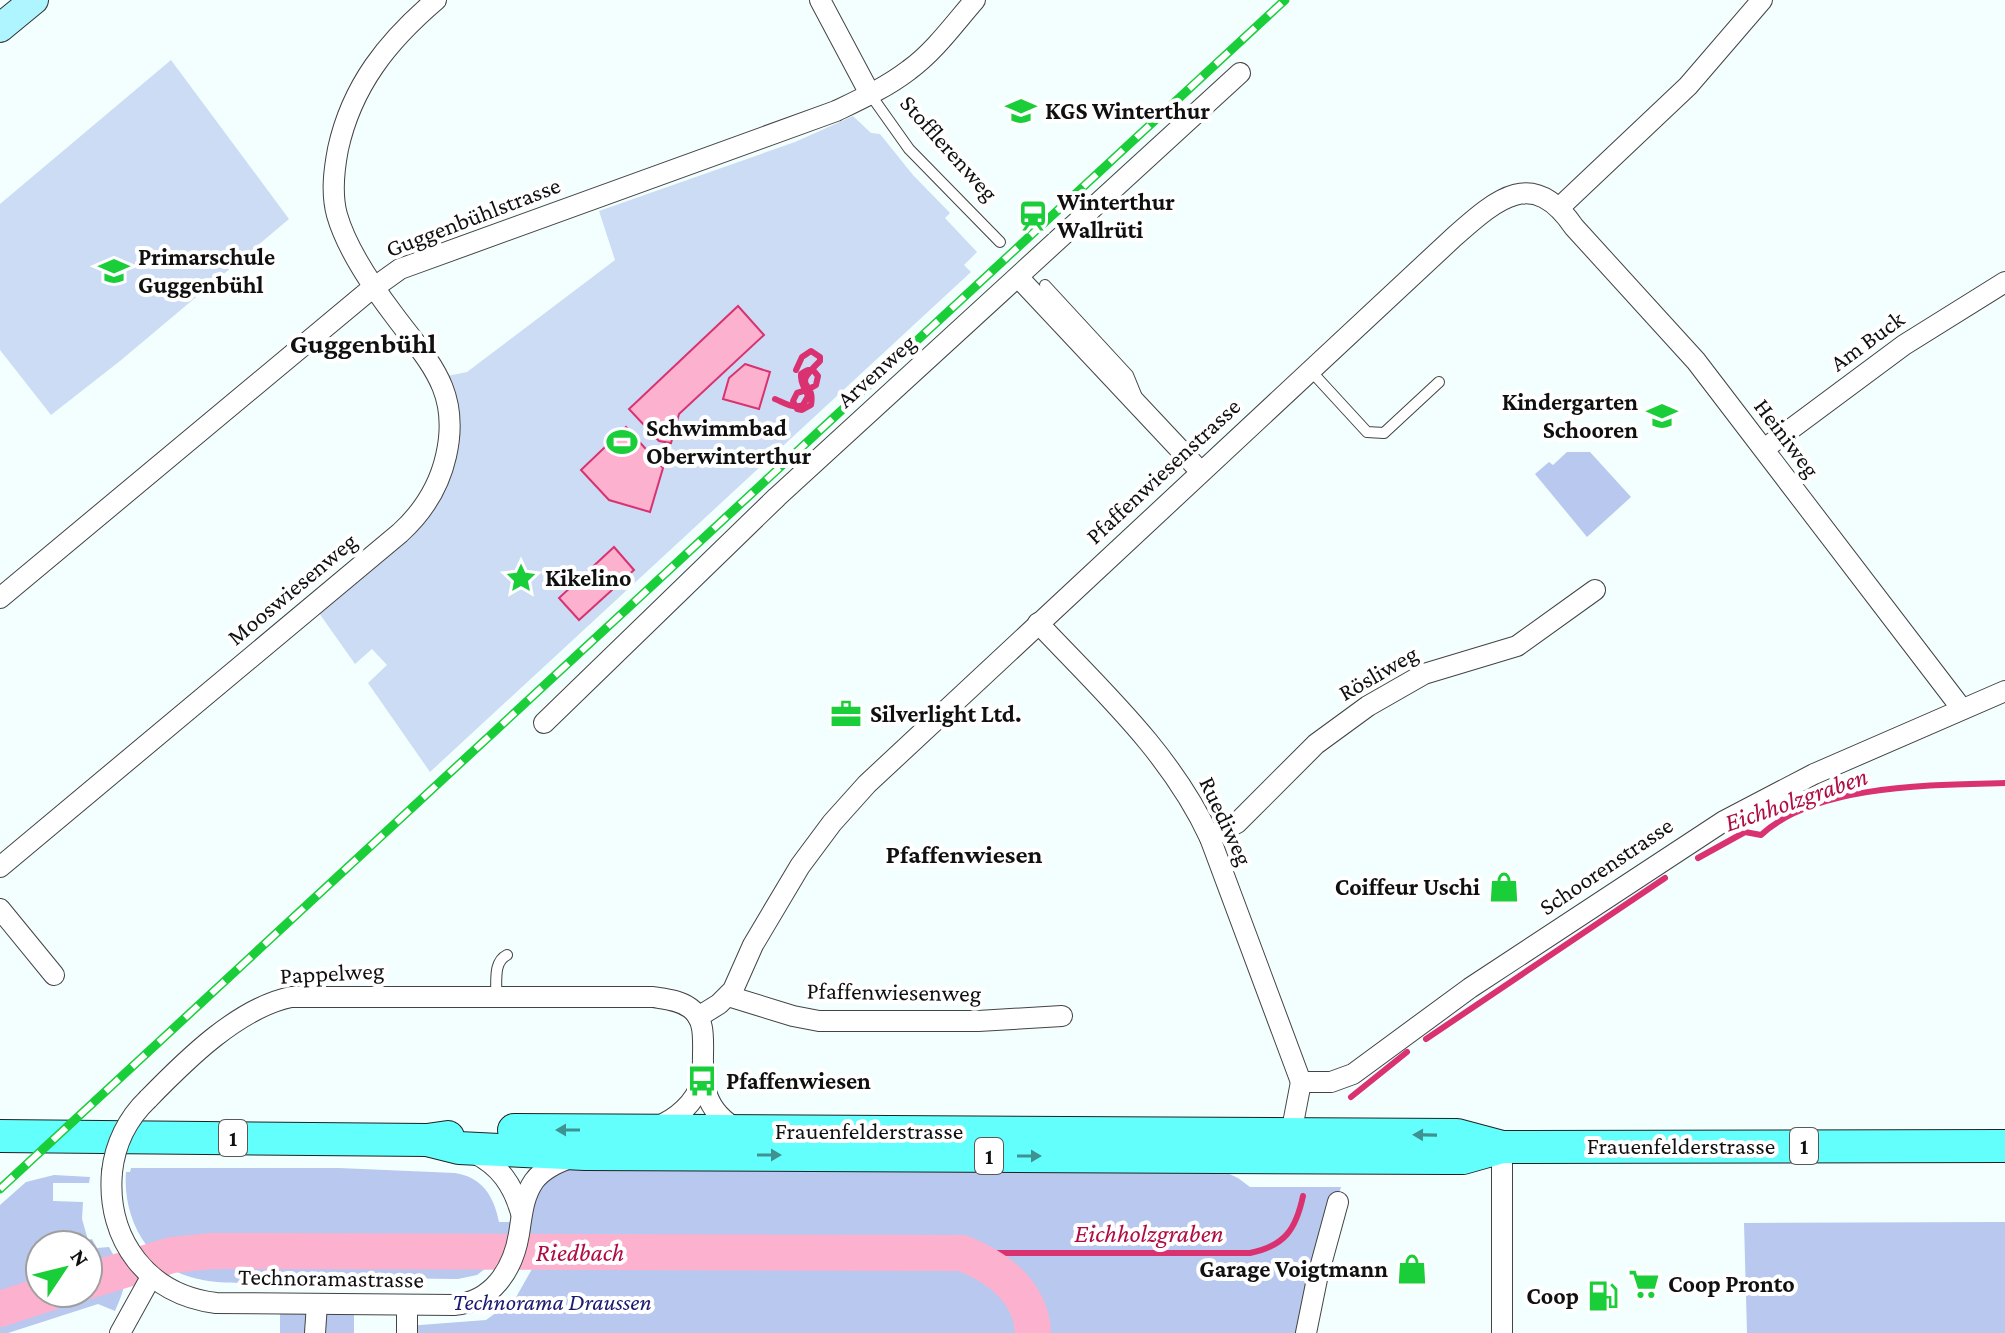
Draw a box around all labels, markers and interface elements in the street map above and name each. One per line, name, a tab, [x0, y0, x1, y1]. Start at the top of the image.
street label: Stofflerenweg	[895, 89, 1004, 206]
school or university icon: KGS Winterthur	[1004, 94, 1038, 128]
place label: KGS Winterthur	[1045, 97, 1210, 124]
street label: Guggenbühlstrasse	[382, 171, 564, 262]
place label: Winterthur Wallrüti	[1056, 188, 1175, 243]
station icon: Winterthur Wallrüti	[1016, 199, 1050, 233]
place label: Primarschule Guggenbühl	[138, 243, 275, 298]
school or university icon: Primarschule Guggenbühl	[97, 254, 131, 288]
street label: Am Buck	[1825, 305, 1909, 376]
district label: Guggenbühl	[290, 328, 436, 359]
street label: Arvenweg	[831, 328, 921, 413]
place label: Kindergarten Schooren	[1502, 388, 1638, 443]
street label: Pfaffenwiesenstrasse	[1080, 392, 1245, 549]
street label: Heiniweg	[1749, 393, 1826, 483]
school or university icon: Kindergarten Schooren	[1645, 399, 1679, 433]
place label: Schwimmbad Oberwinterthur	[646, 414, 812, 469]
sports icon: Schwimmbad Oberwinterthur	[605, 425, 639, 459]
street label: Mooswiesenweg	[222, 527, 362, 650]
place icon: Kikelino	[504, 561, 538, 595]
place label: Kikelino	[545, 564, 631, 591]
street label: Rösliweg	[1334, 639, 1422, 706]
office icon: Silverlight Ltd.	[829, 697, 863, 731]
place label: Silverlight Ltd.	[870, 700, 1022, 727]
water label: Eichholzgraben	[1721, 761, 1871, 837]
street label: Ruediweg	[1194, 772, 1259, 870]
street label: Schoorenstrasse	[1534, 811, 1678, 920]
district label: Pfaffenwiesen	[886, 840, 1043, 869]
shop icon: Coiffeur Uschi	[1487, 870, 1521, 904]
place label: Coiffeur Uschi	[1335, 873, 1480, 900]
street label: Pappelweg	[279, 956, 385, 989]
street label: Pfaffenwiesenweg	[806, 976, 982, 1007]
bus stop icon: Pfaffenwiesen	[685, 1064, 719, 1098]
place label: Pfaffenwiesen	[726, 1067, 871, 1094]
street label: Frauenfelderstrasse	[775, 1117, 963, 1144]
road number: 1	[219, 1120, 247, 1156]
one-way arrow	[555, 1124, 580, 1136]
road number: 1	[1790, 1128, 1818, 1164]
one-way arrow	[1412, 1129, 1437, 1141]
street label: Frauenfelderstrasse	[1587, 1132, 1775, 1159]
road number: 1	[975, 1138, 1003, 1174]
one-way arrow	[757, 1149, 782, 1161]
one-way arrow	[1017, 1150, 1042, 1163]
water label: Eichholzgraben	[1074, 1219, 1224, 1248]
north arrow	[24, 1229, 104, 1309]
water label: Riedbach	[536, 1238, 624, 1267]
text: N	[65, 1245, 95, 1271]
shop icon: Garage Voigtmann	[1395, 1252, 1429, 1286]
place label: Garage Voigtmann	[1199, 1255, 1388, 1282]
street label: Technoramastrasse	[238, 1262, 424, 1293]
supermarket icon: Coop Pronto	[1627, 1267, 1661, 1301]
place label: Coop Pronto	[1668, 1270, 1795, 1297]
fuel station icon: Coop	[1586, 1279, 1620, 1313]
place label: Coop	[1526, 1282, 1579, 1309]
park label: Technorama Draussen	[452, 1288, 652, 1315]

